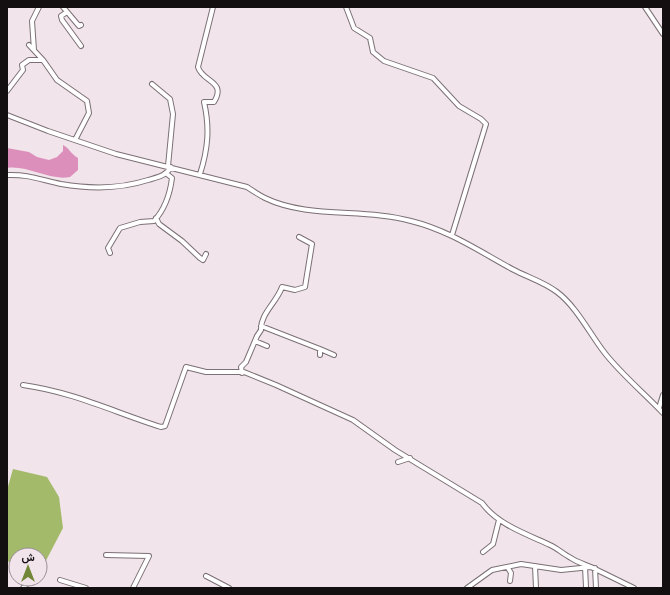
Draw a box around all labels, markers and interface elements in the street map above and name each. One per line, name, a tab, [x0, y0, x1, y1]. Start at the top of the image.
north arrow	[8, 547, 48, 587]
text: ش	[21, 550, 35, 564]

